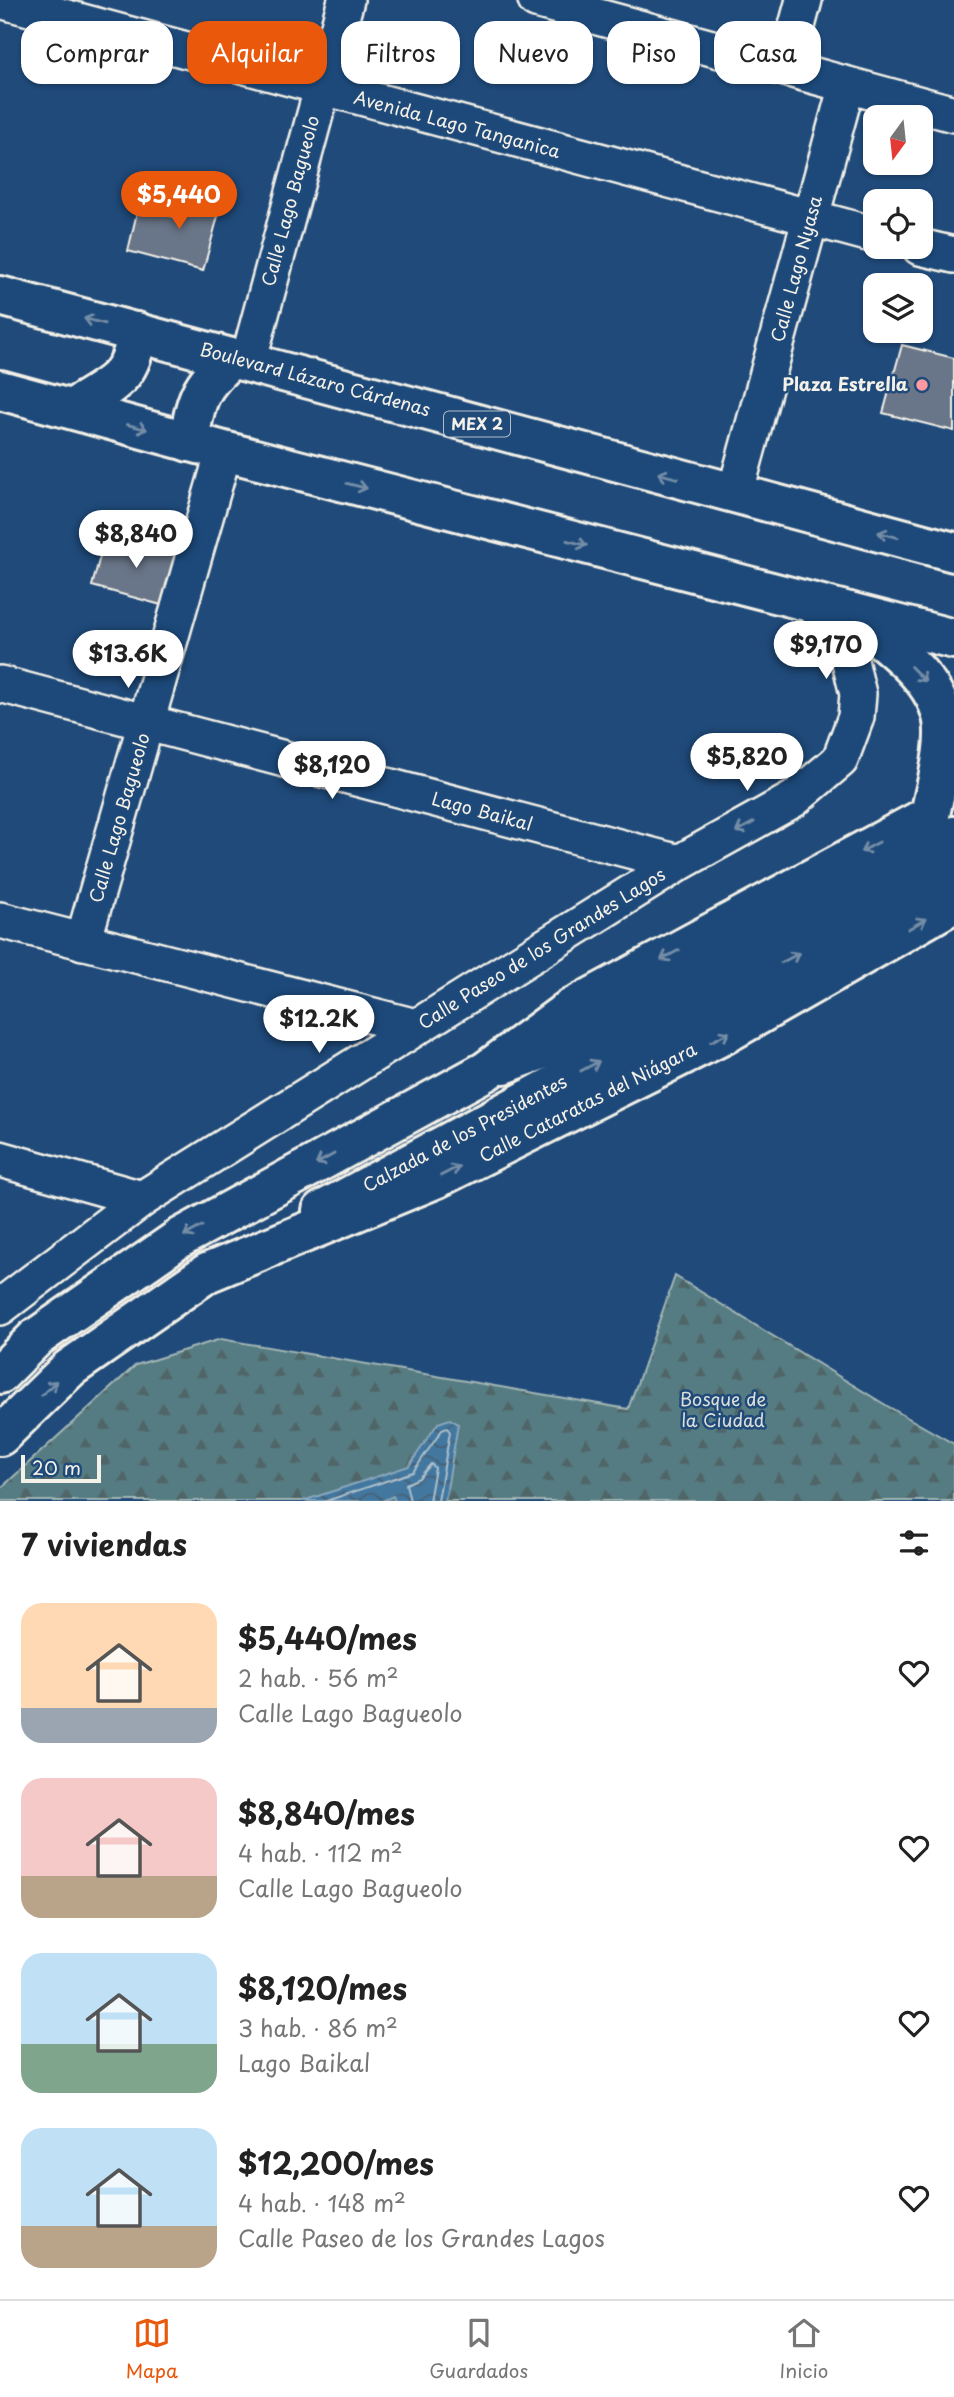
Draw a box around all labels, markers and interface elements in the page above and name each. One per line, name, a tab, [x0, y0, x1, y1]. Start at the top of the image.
chip: Comprar	[21, 21, 173, 84]
chip: Alquilar	[187, 21, 327, 84]
chip: Filtros	[341, 21, 460, 84]
chip: Nuevo	[474, 21, 593, 84]
chip: Piso	[607, 21, 700, 84]
chip: Casa	[714, 21, 821, 84]
street label: Avenida Lago Tanganica	[351, 83, 564, 164]
north arrow	[863, 105, 933, 175]
map controls	[863, 105, 933, 343]
street label: Calle Lago Bagueolo	[254, 112, 325, 289]
pin: $5,440	[122, 172, 236, 231]
text: $5,440	[137, 176, 221, 211]
button: locate	[863, 189, 933, 259]
street label: Calle Lago Nyasa	[763, 192, 828, 345]
button: layers	[863, 273, 933, 343]
one-way arrow	[83, 314, 106, 327]
street label: Boulevard Lázaro Cárdenas	[197, 335, 434, 422]
place label: Plaza Estrella	[782, 370, 908, 397]
marker: Plaza Estrella	[914, 377, 930, 393]
road number: MEX 2	[444, 412, 510, 436]
one-way arrow	[125, 421, 148, 434]
one-way arrow	[657, 469, 680, 482]
one-way arrow	[345, 480, 367, 493]
pin: $8,840	[79, 510, 193, 570]
text: $8,840	[95, 515, 177, 550]
one-way arrow	[877, 528, 900, 541]
one-way arrow	[565, 537, 588, 550]
pin: $9,170	[769, 622, 883, 681]
text: $9,170	[790, 626, 862, 661]
pin: $13.6K	[71, 630, 185, 690]
text: $13.6K	[89, 635, 167, 670]
one-way arrow	[909, 665, 926, 682]
street label: Calle Lago Bagueolo	[81, 729, 156, 906]
pin: $5,820	[690, 734, 804, 793]
text: $5,820	[706, 738, 788, 773]
pin: $8,120	[275, 742, 389, 801]
text: $8,120	[294, 746, 370, 781]
street label: Lago Baikal	[429, 784, 536, 837]
one-way arrow	[735, 820, 755, 834]
one-way arrow	[860, 841, 881, 854]
street label: Calle Paseo de los Grandes Lagos	[412, 860, 670, 1035]
one-way arrow	[907, 917, 927, 931]
one-way arrow	[660, 948, 680, 962]
one-way arrow	[780, 951, 800, 965]
pin: $12.2K	[262, 996, 376, 1055]
text: $12.2K	[279, 1000, 359, 1035]
one-way arrow	[709, 1029, 730, 1043]
street label: Calle Cataratas del Niágara	[474, 1035, 701, 1168]
one-way arrow	[579, 1059, 600, 1072]
street label: Calzada de los Presidentes	[357, 1067, 571, 1198]
one-way arrow	[316, 1152, 336, 1166]
one-way arrow	[439, 1164, 460, 1178]
one-way arrow	[183, 1225, 204, 1238]
one-way arrow	[40, 1380, 57, 1397]
park label: Bosque de la Ciudad	[680, 1385, 766, 1433]
scale bar	[21, 1452, 102, 1484]
text: 20 m	[32, 1453, 81, 1481]
text: 7 viviendas	[21, 1521, 187, 1566]
icon: filters	[895, 1524, 933, 1562]
text: $5,440/mes	[238, 1615, 417, 1660]
icon: home	[77, 1631, 161, 1715]
icon: heart	[895, 1654, 933, 1692]
text: 2 hab. · 56 m²	[238, 1660, 399, 1695]
text: Calle Lago Bagueolo	[238, 1695, 463, 1730]
text: $8,840/mes	[238, 1790, 415, 1835]
icon: home	[77, 1806, 161, 1890]
icon: heart	[895, 1829, 933, 1867]
text: 4 hab. · 112 m²	[238, 1835, 403, 1870]
text: Calle Lago Bagueolo	[238, 1870, 463, 1905]
text: $8,120/mes	[238, 1965, 407, 2010]
icon: home	[77, 1981, 161, 2065]
icon: heart	[895, 2004, 933, 2042]
text: 3 hab. · 86 m²	[238, 2010, 398, 2045]
text: Lago Baikal	[238, 2045, 370, 2080]
text: $12,200/mes	[238, 2140, 434, 2185]
icon: home	[77, 2156, 161, 2240]
icon: heart	[895, 2179, 933, 2217]
text: 4 hab. · 148 m²	[238, 2185, 406, 2220]
text: Calle Paseo de los Grandes Lagos	[238, 2220, 605, 2255]
tab: Mapa	[126, 2314, 178, 2384]
tab: Guardados	[429, 2314, 528, 2384]
tab: Inicio	[779, 2314, 828, 2384]

